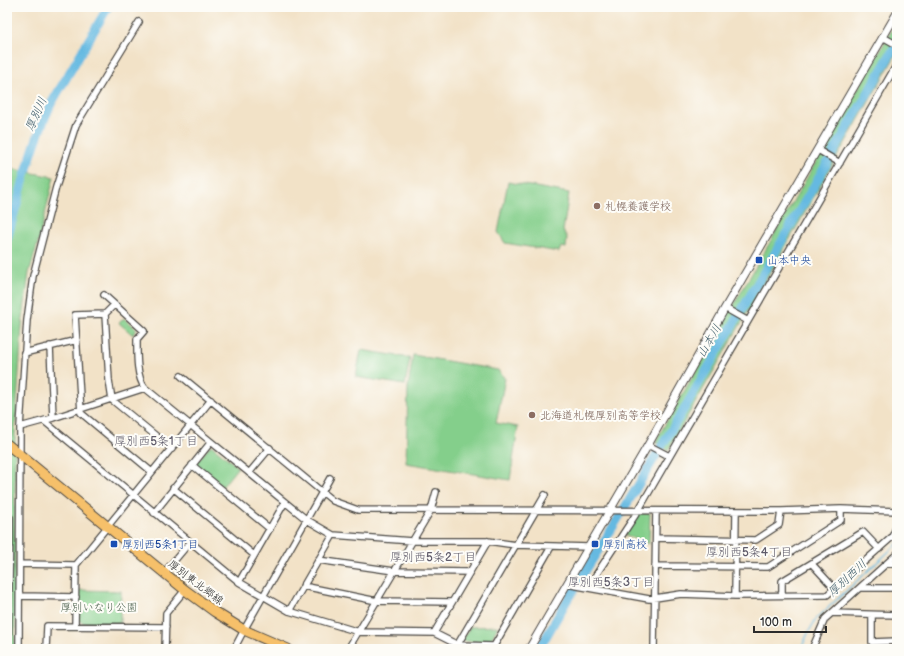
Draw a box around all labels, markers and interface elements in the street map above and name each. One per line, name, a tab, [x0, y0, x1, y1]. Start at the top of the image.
water label: 厚別川	[22, 95, 51, 134]
place label: 札幌養護学校	[605, 200, 671, 213]
marker: 札幌養護学校	[592, 201, 602, 211]
place label: 山本中央	[767, 254, 811, 267]
marker: 山本中央	[754, 255, 764, 265]
water label: 山本川	[694, 322, 725, 361]
place label: 北海道札幌厚別高等学校	[540, 409, 661, 422]
marker: 北海道札幌厚別高等学校	[527, 410, 537, 420]
district label: 厚別西5条1丁目	[114, 434, 198, 449]
place label: 厚別西5条1丁目	[122, 538, 199, 551]
place label: 厚別高校	[603, 538, 647, 551]
marker: 厚別西5条1丁目	[109, 539, 119, 549]
marker: 厚別高校	[590, 539, 600, 549]
district label: 厚別西5条4丁目	[706, 545, 792, 560]
district label: 厚別西5条2丁目	[390, 550, 476, 565]
street label: 厚別東北郷線	[165, 557, 226, 607]
water label: 厚別西川	[825, 557, 870, 600]
district label: 厚別西5条3丁目	[568, 575, 654, 590]
park label: 厚別いなり公園	[61, 601, 138, 614]
scale bar	[754, 608, 826, 634]
text: 100 m	[760, 615, 792, 630]

